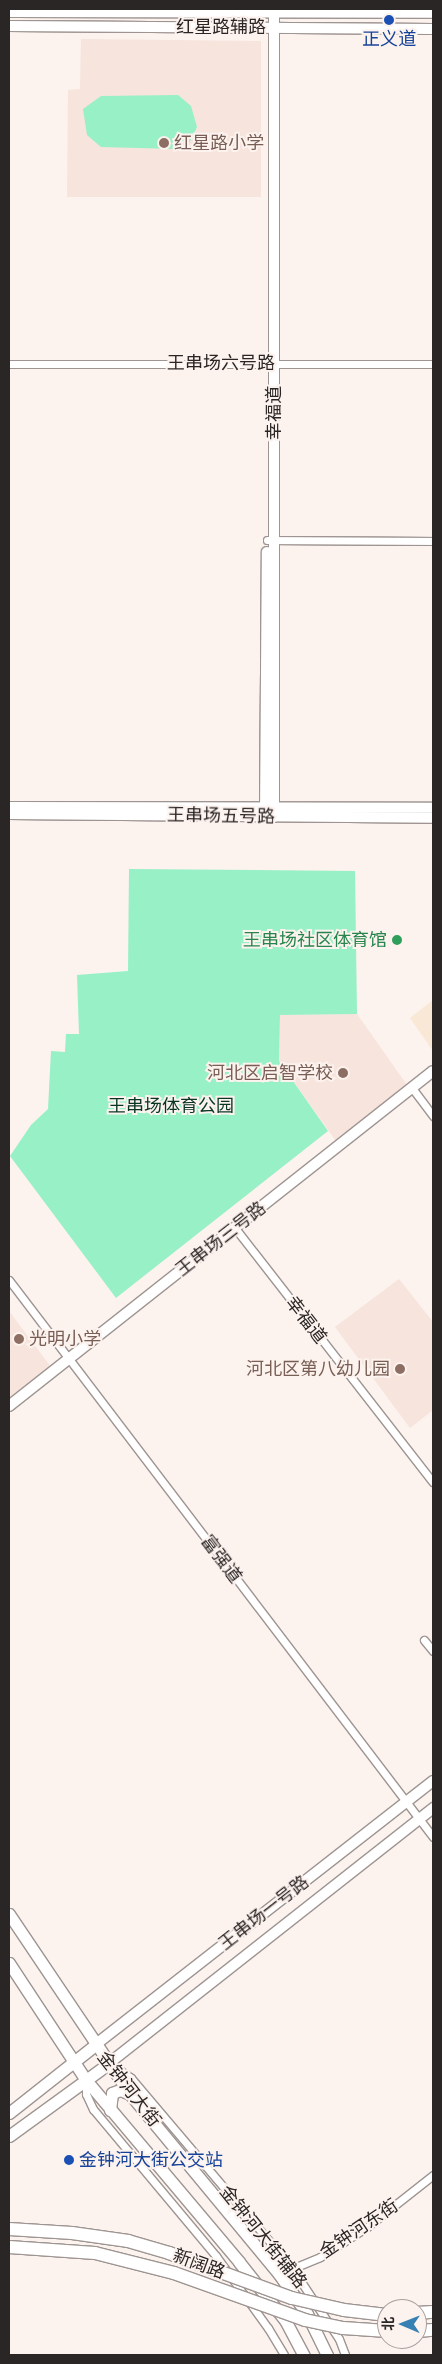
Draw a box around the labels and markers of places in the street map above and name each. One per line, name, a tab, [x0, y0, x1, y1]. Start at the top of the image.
marker: 正义道	[383, 14, 395, 26]
place label: 正义道	[362, 28, 416, 50]
place label: 红星路小学	[174, 132, 264, 154]
marker: 红星路小学	[158, 137, 170, 149]
place label: 王串场社区体育馆	[243, 929, 387, 951]
marker: 王串场社区体育馆	[391, 934, 403, 946]
place label: 河北区启智学校	[207, 1062, 333, 1084]
marker: 河北区启智学校	[337, 1067, 349, 1079]
place label: 光明小学	[29, 1328, 101, 1350]
marker: 光明小学	[13, 1333, 25, 1345]
place label: 河北区第八幼儿园	[246, 1358, 390, 1380]
marker: 河北区第八幼儿园	[394, 1363, 406, 1375]
place label: 金钟河大街公交站	[79, 2149, 223, 2171]
marker: 金钟河大街公交站	[63, 2154, 75, 2166]

